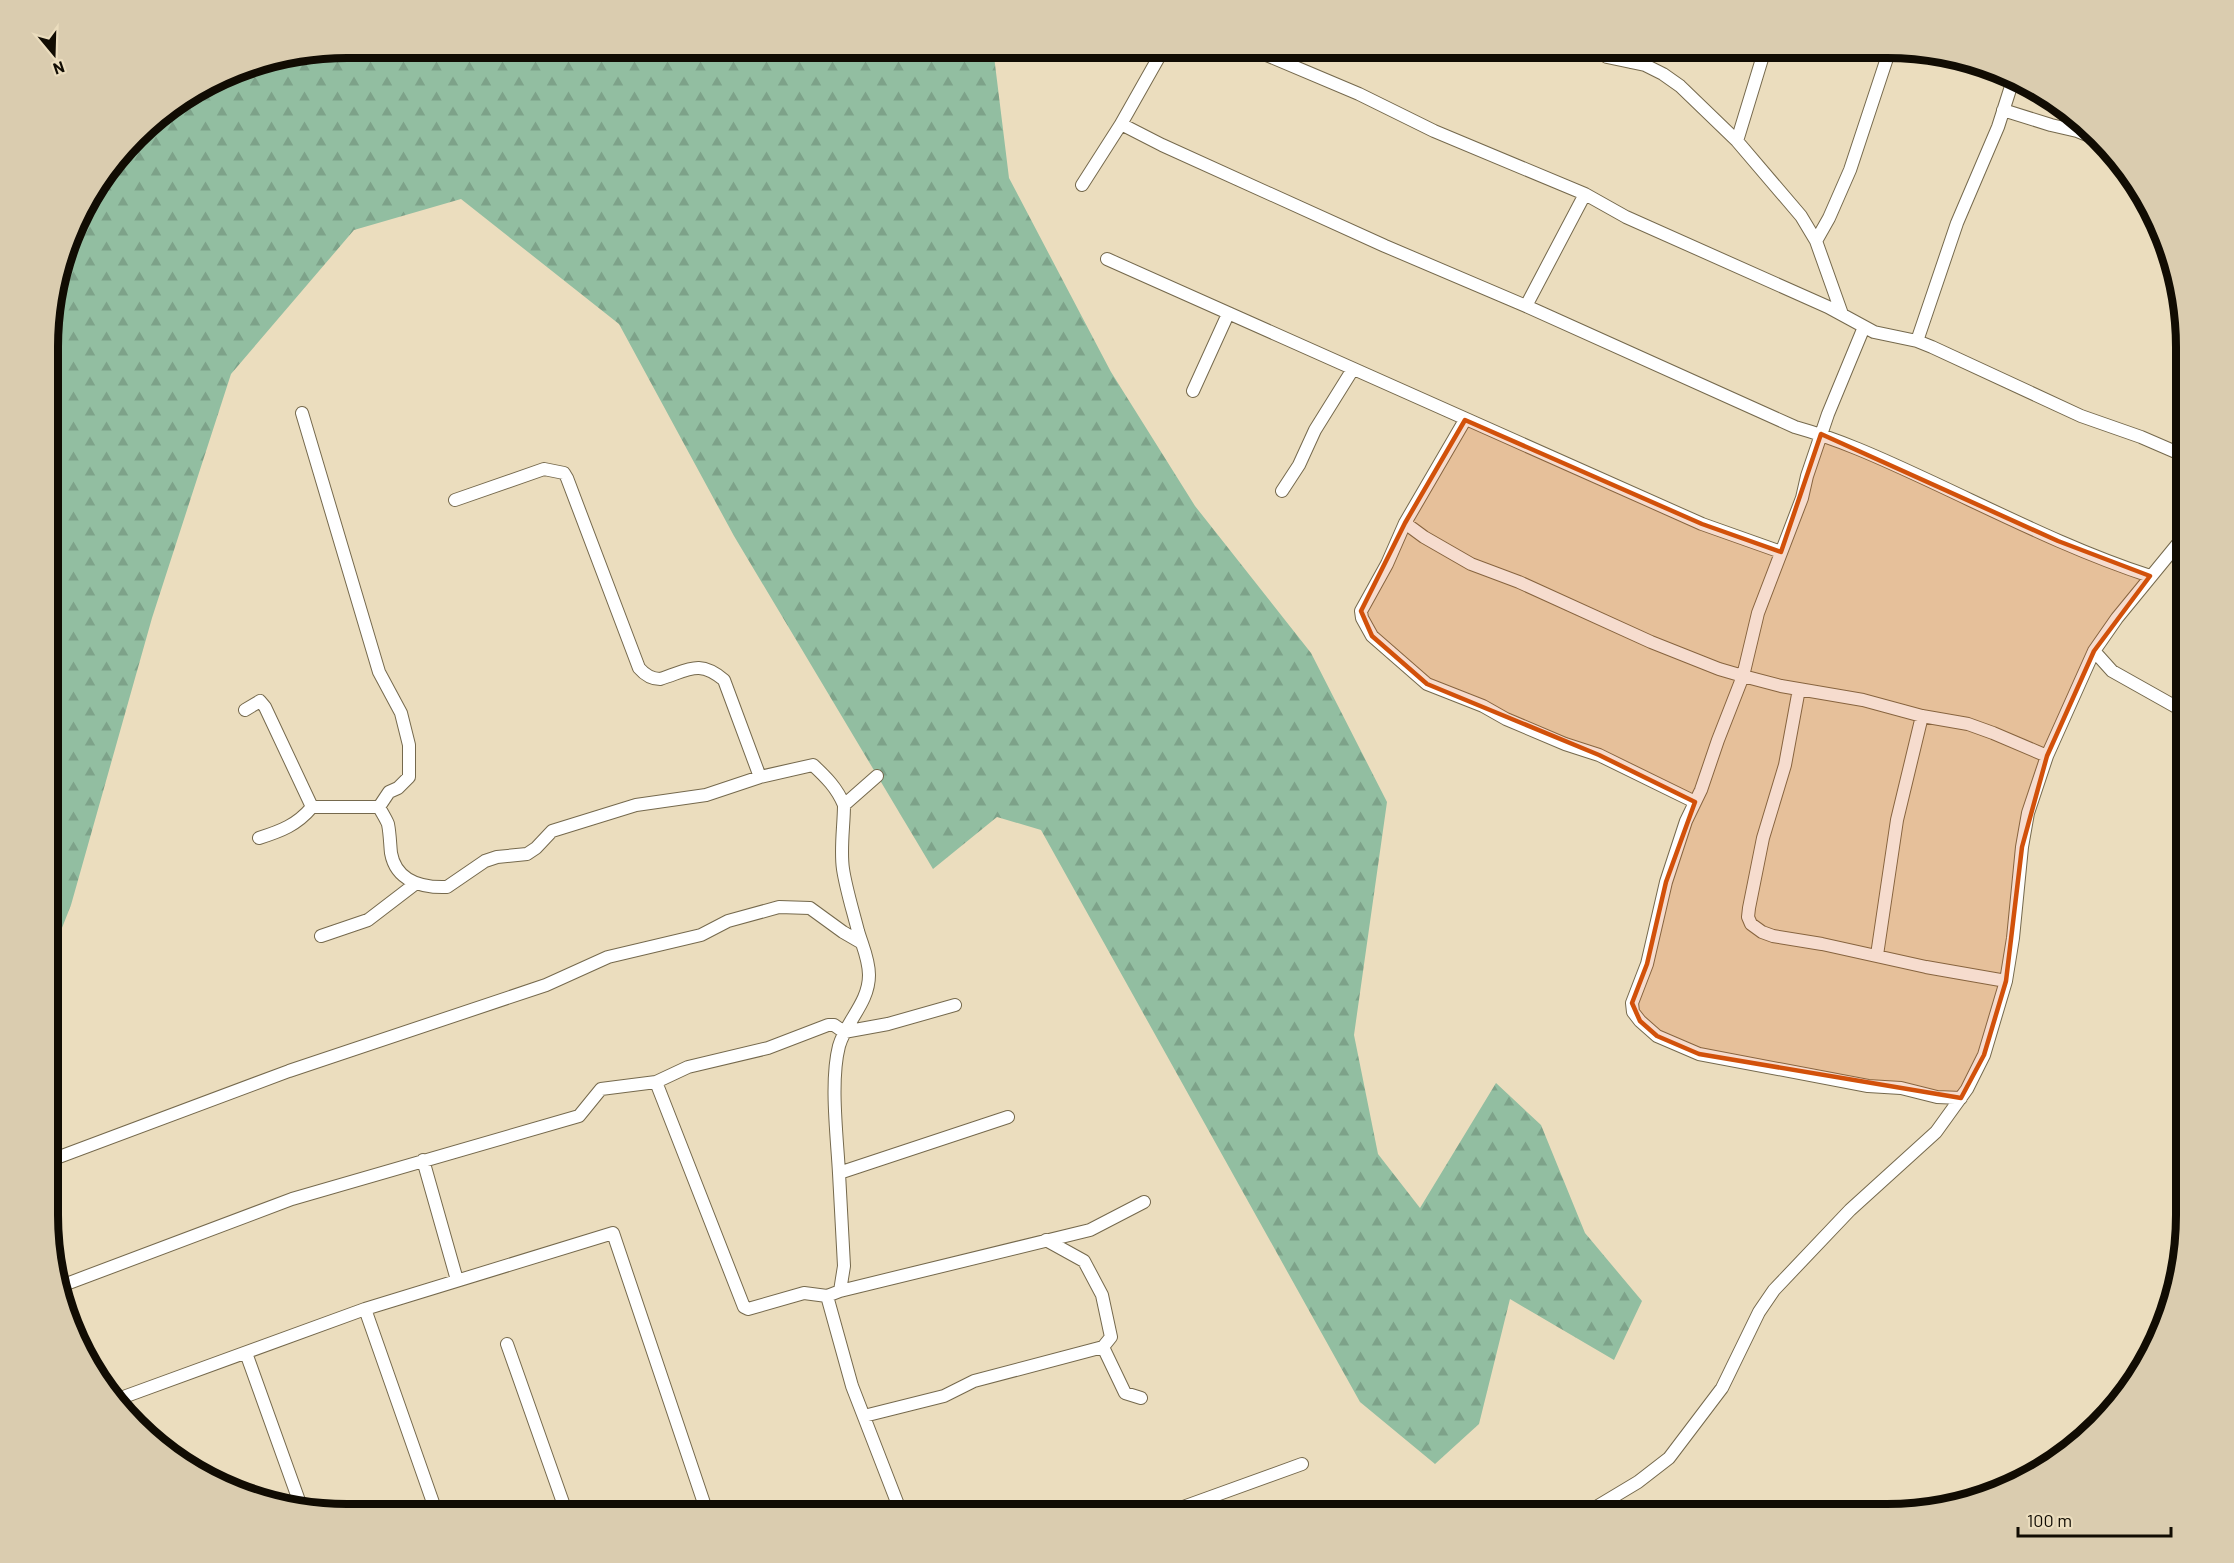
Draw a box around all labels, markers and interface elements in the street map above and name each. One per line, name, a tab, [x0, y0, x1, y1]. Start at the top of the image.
north arrow	[24, 24, 84, 84]
text: N	[51, 58, 67, 79]
scale bar	[2018, 1500, 2171, 1538]
text: 100 m	[2027, 1509, 2072, 1531]

